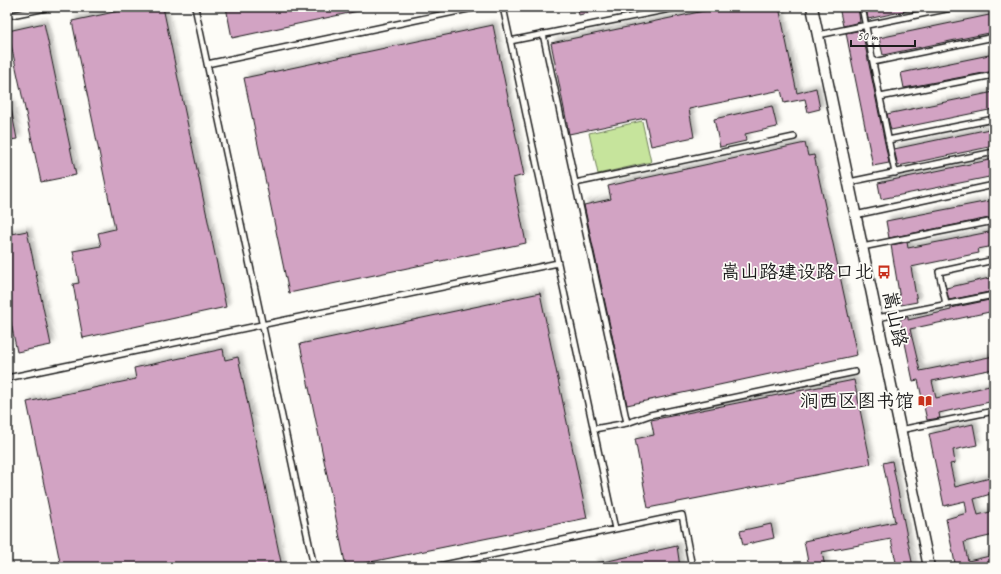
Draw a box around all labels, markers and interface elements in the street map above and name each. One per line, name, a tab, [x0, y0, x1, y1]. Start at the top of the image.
scale bar	[851, 22, 915, 48]
text: 50 m	[857, 28, 879, 44]
place label: 嵩山路建设路口北	[721, 260, 873, 284]
bus stop icon: 嵩山路建设路口北	[876, 264, 892, 280]
street label: 嵩山路	[877, 289, 913, 349]
place label: 涧西区图书馆	[800, 389, 914, 413]
library icon: 涧西区图书馆	[917, 393, 933, 409]

